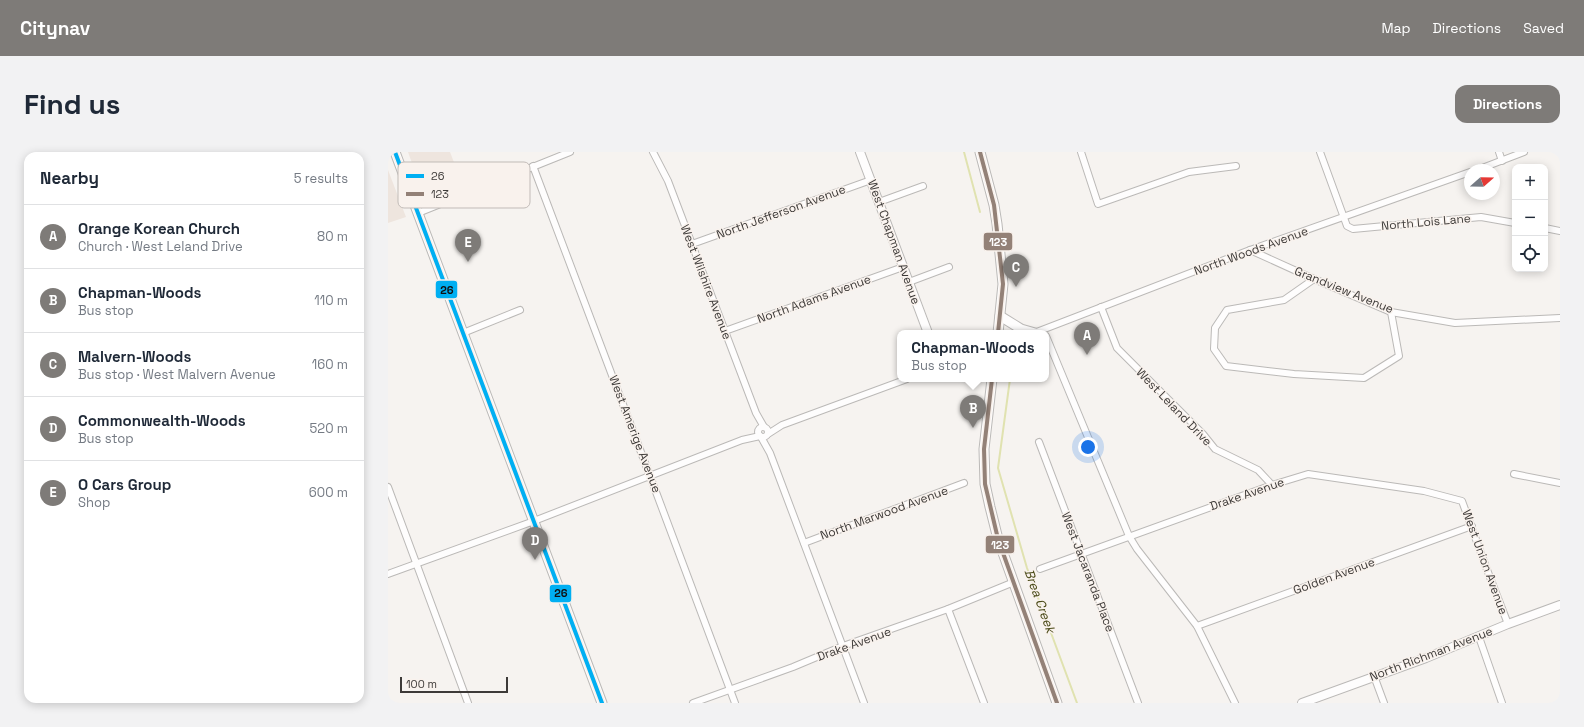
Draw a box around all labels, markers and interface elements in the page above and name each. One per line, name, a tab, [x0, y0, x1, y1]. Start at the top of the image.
text: Citynav	[20, 16, 90, 41]
text: Map	[1381, 19, 1411, 37]
text: Directions	[1433, 19, 1501, 37]
text: Saved	[1523, 19, 1564, 37]
button: Directions	[1455, 85, 1560, 123]
text: Find us	[24, 86, 121, 122]
legend	[398, 162, 530, 208]
north arrow	[1464, 164, 1500, 200]
map controls	[1512, 164, 1548, 272]
button: +	[1512, 164, 1548, 200]
text: Nearby	[40, 167, 99, 189]
text: 26	[431, 169, 445, 183]
text: 5 results	[294, 170, 348, 187]
street label: West Chapman Avenue	[864, 177, 924, 307]
street label: North Jefferson Avenue	[714, 181, 848, 243]
text: 123	[431, 187, 449, 201]
button: −	[1512, 200, 1548, 236]
street label: North Lois Lane	[1380, 210, 1472, 234]
text: Orange Korean Church	[78, 219, 240, 238]
street label: West Wilshire Avenue	[677, 222, 735, 342]
street label: North Woods Avenue	[1192, 223, 1310, 279]
text: A	[49, 228, 57, 245]
text: 80 m	[317, 228, 348, 245]
pin: E	[455, 229, 481, 262]
line badge: 123	[983, 232, 1013, 251]
text: 123	[989, 235, 1007, 249]
button: locate	[1512, 236, 1548, 272]
text: Church · West Leland Drive	[78, 238, 243, 255]
pin: C	[1003, 254, 1029, 287]
street label: Grandview Avenue	[1292, 263, 1396, 317]
street label: North Adams Avenue	[755, 271, 873, 327]
line badge: 26	[435, 280, 458, 299]
text: Chapman-Woods	[78, 283, 201, 302]
text: 26	[440, 283, 454, 297]
text: B	[49, 292, 57, 309]
text: 110 m	[314, 292, 348, 309]
text: Bus stop	[78, 302, 134, 319]
pin: A	[1074, 322, 1100, 355]
popup	[897, 330, 1049, 382]
text: Chapman-Woods	[911, 338, 1035, 357]
text: Malvern-Woods	[78, 347, 191, 366]
text: C	[49, 356, 57, 373]
text: 160 m	[312, 356, 348, 373]
text: Bus stop	[911, 357, 967, 374]
street label: West Leland Drive	[1133, 365, 1215, 449]
text: Bus stop · West Malvern Avenue	[78, 366, 276, 383]
street label: West Amerige Avenue	[605, 373, 665, 495]
pin: B	[960, 395, 986, 428]
text: Commonwealth-Woods	[78, 411, 246, 430]
text: D	[49, 420, 57, 437]
text: 520 m	[310, 420, 348, 437]
text: Bus stop	[78, 430, 134, 447]
your location	[1078, 437, 1098, 457]
street label: Drake Avenue	[1208, 474, 1286, 514]
text: O Cars Group	[78, 475, 171, 494]
street label: North Marwood Avenue	[818, 482, 950, 544]
text: E	[49, 484, 57, 501]
text: 600 m	[309, 484, 348, 501]
text: Shop	[78, 494, 110, 511]
street label: West Union Avenue	[1459, 507, 1511, 617]
street label: West Jacaranda Place	[1058, 510, 1118, 634]
pin: D	[522, 527, 548, 560]
line badge: 123	[985, 535, 1015, 554]
text: 123	[991, 538, 1009, 552]
street label: Golden Avenue	[1291, 554, 1377, 598]
water label: Brea Creek	[1021, 567, 1060, 637]
line badge: 26	[549, 584, 572, 603]
text: 26	[554, 586, 568, 600]
street label: Drake Avenue	[815, 623, 893, 665]
street label: North Richman Avenue	[1367, 623, 1495, 685]
scale bar	[400, 675, 508, 694]
text: 100 m	[406, 677, 437, 691]

